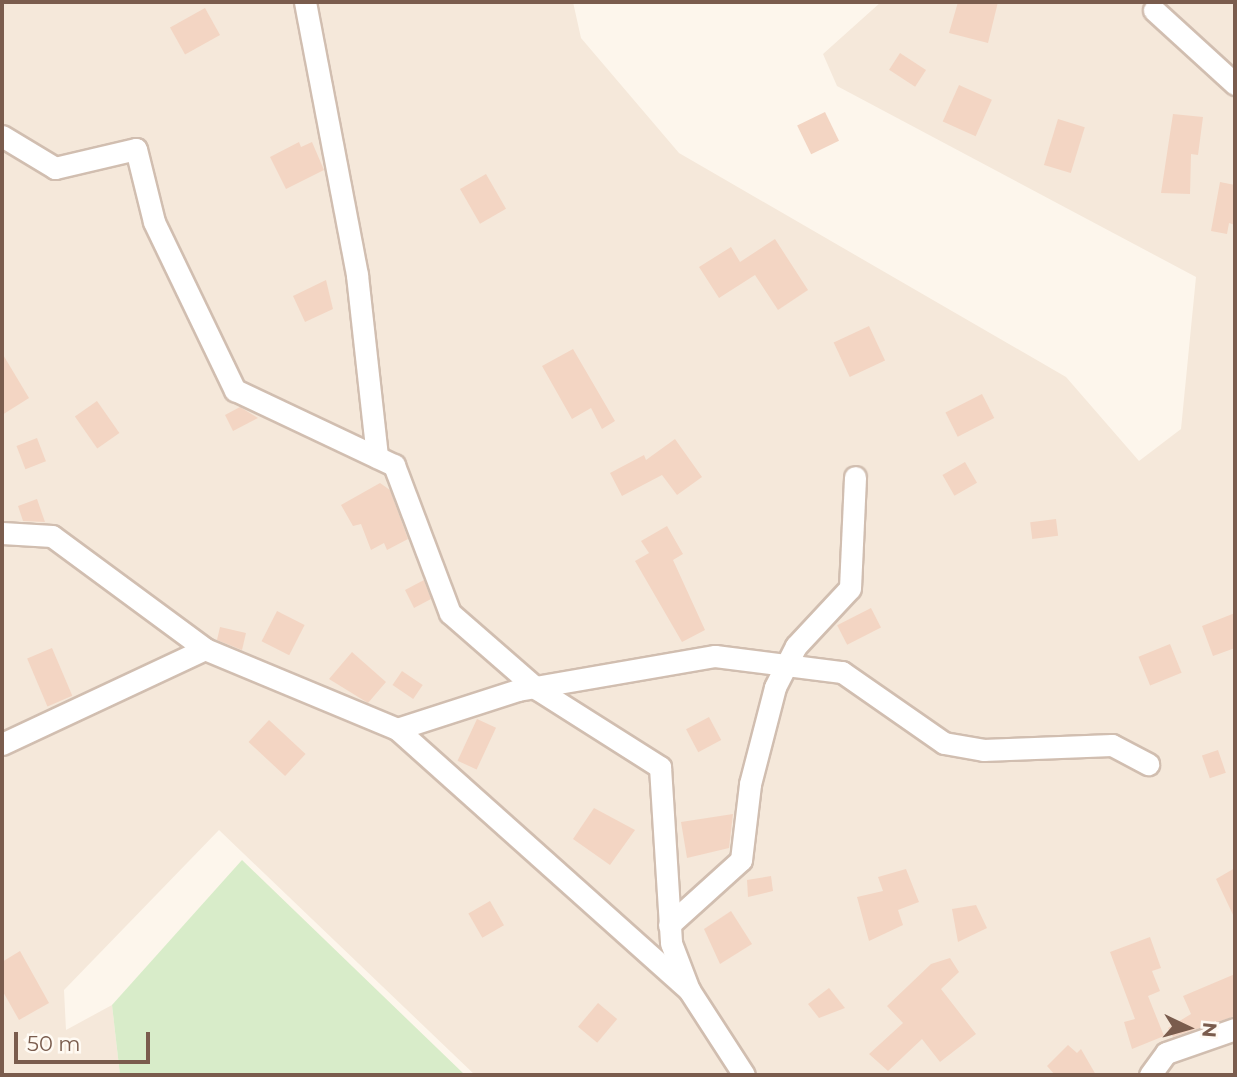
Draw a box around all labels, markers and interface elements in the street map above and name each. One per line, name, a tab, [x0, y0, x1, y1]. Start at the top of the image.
north arrow	[1153, 993, 1223, 1063]
scale bar	[18, 1018, 154, 1062]
text: N	[1197, 1021, 1222, 1039]
text: 50 m	[27, 1031, 81, 1056]

